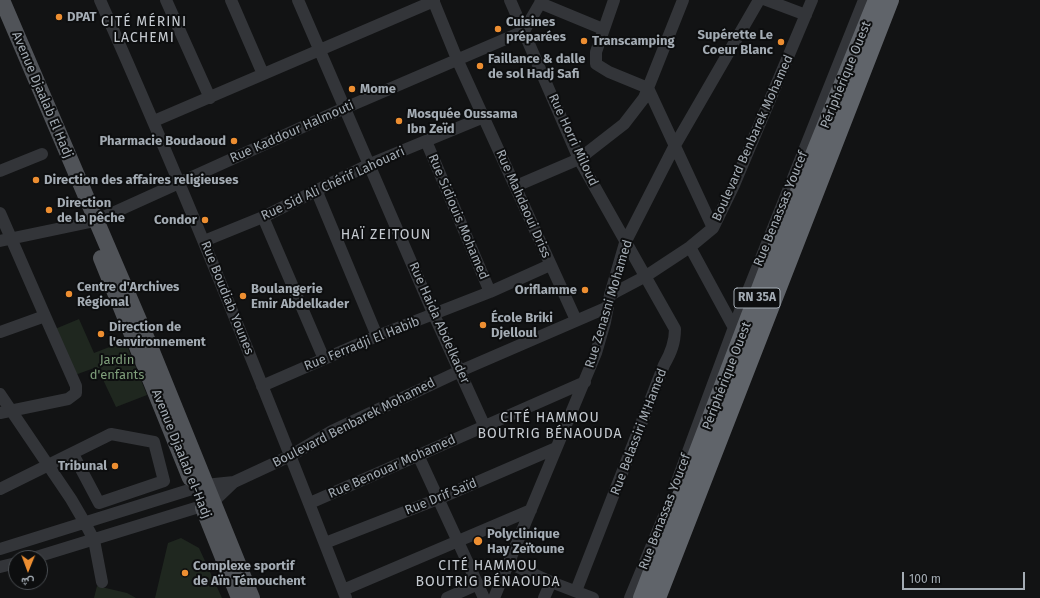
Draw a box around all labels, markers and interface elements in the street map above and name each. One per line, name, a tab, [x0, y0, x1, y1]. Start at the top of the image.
place label: DPAT	[67, 9, 97, 25]
marker: DPAT	[54, 12, 64, 22]
district label: CITÉ MÉRINI LACHEMI	[101, 14, 187, 46]
place label: Cuisines préparées	[506, 14, 566, 45]
street label: Périphérique Ouest	[817, 19, 875, 131]
marker: Cuisines préparées	[493, 24, 503, 34]
place label: Supérette Le Coeur Blanc	[698, 27, 773, 58]
street label: Avenue Djaalab El Hadj	[8, 29, 76, 161]
place label: Transcamping	[592, 33, 675, 49]
marker: Transcamping	[579, 36, 589, 46]
marker: Supérette Le Coeur Blanc	[776, 37, 786, 47]
place label: Faillance & dalle de sol Hadj Safi	[488, 51, 585, 82]
street label: Boulevard Benbarek Mohamed	[709, 52, 797, 224]
marker: Faillance & dalle de sol Hadj Safi	[475, 61, 485, 71]
place label: Mome	[360, 81, 396, 97]
marker: Mome	[347, 84, 357, 94]
street label: Rue Horri Miloud	[545, 91, 601, 189]
street label: Rue Kaddour Halmouti	[228, 98, 356, 166]
place label: Mosquée Oussama Ibn Zeïd	[407, 106, 518, 137]
marker: Mosquée Oussama Ibn Zeïd	[394, 116, 404, 126]
place label: Pharmacie Boudaoud	[100, 133, 226, 149]
marker: Pharmacie Boudaoud	[229, 136, 239, 146]
street label: Rue Sid Ali Chérif Lahouari	[259, 144, 407, 224]
street label: Rue Mahdaoui Driss	[492, 147, 554, 261]
street label: Rue Benassas Youcef	[751, 149, 811, 269]
street label: Rue Sidiouis Mohamed	[424, 152, 492, 282]
place label: Direction des affaires religieuses	[44, 172, 238, 188]
marker: Direction des affaires religieuses	[31, 175, 41, 185]
place label: Direction de la pêche	[57, 195, 125, 226]
marker: Direction de la pêche	[44, 205, 54, 215]
place label: Condor	[154, 212, 197, 228]
marker: Condor	[200, 215, 210, 225]
district label: HAÏ ZEITOUN	[341, 227, 431, 243]
street label: Rue Zenasni Mohamed	[582, 238, 636, 370]
street label: Rue Boudiab Younes	[197, 239, 257, 357]
street label: Rue Haida Abdelkader	[405, 260, 473, 386]
place label: Centre d'Archives Régional	[77, 279, 179, 310]
place label: Boulangerie Emir Abdelkader	[251, 281, 349, 312]
place label: Oriflamme	[515, 282, 577, 298]
marker: Oriflamme	[580, 285, 590, 295]
road number: RN 35A	[734, 288, 780, 308]
marker: Centre d'Archives Régional	[64, 289, 74, 299]
marker: Boulangerie Emir Abdelkader	[238, 291, 248, 301]
place label: École Briki Djelloul	[491, 310, 553, 341]
street label: Rue Ferradji El Habib	[302, 314, 422, 374]
place label: Direction de l'environnement	[109, 319, 206, 350]
marker: École Briki Djelloul	[478, 320, 488, 330]
street label: Périphérique Ouest	[699, 320, 755, 432]
marker: Direction de l'environnement	[96, 329, 106, 339]
park label: Jardin d'enfants	[90, 352, 144, 383]
street label: Rue Belassiri M'Hamed	[608, 367, 670, 497]
street label: Boulevard Benbarek Mohamed	[270, 375, 438, 471]
street label: Avenue Djaalab el-Hadj	[148, 387, 214, 521]
district label: CITÉ HAMMOU BOUTRIG BÉNAOUDA	[477, 410, 623, 442]
street label: Rue Benouar Mohamed	[326, 432, 458, 502]
street label: Rue Benassas Youcef	[636, 452, 694, 572]
place label: Tribunal	[58, 458, 107, 474]
marker: Tribunal	[110, 461, 120, 471]
street label: Rue Drif Saïd	[403, 475, 479, 519]
place label: Polyclinique Hay Zeïtoune	[487, 526, 565, 557]
marker: Polyclinique Hay Zeïtoune	[472, 535, 484, 547]
north arrow	[8, 550, 48, 590]
place label: Complexe sportif de Aïn Témouchent	[193, 558, 306, 589]
district label: CITÉ HAMMOU BOUTRIG BÉNAOUDA	[415, 558, 561, 590]
scale bar	[904, 564, 1027, 590]
marker: Complexe sportif de Aïn Témouchent	[180, 568, 190, 578]
text: 100 m	[909, 572, 941, 586]
text: ش	[21, 575, 35, 588]

